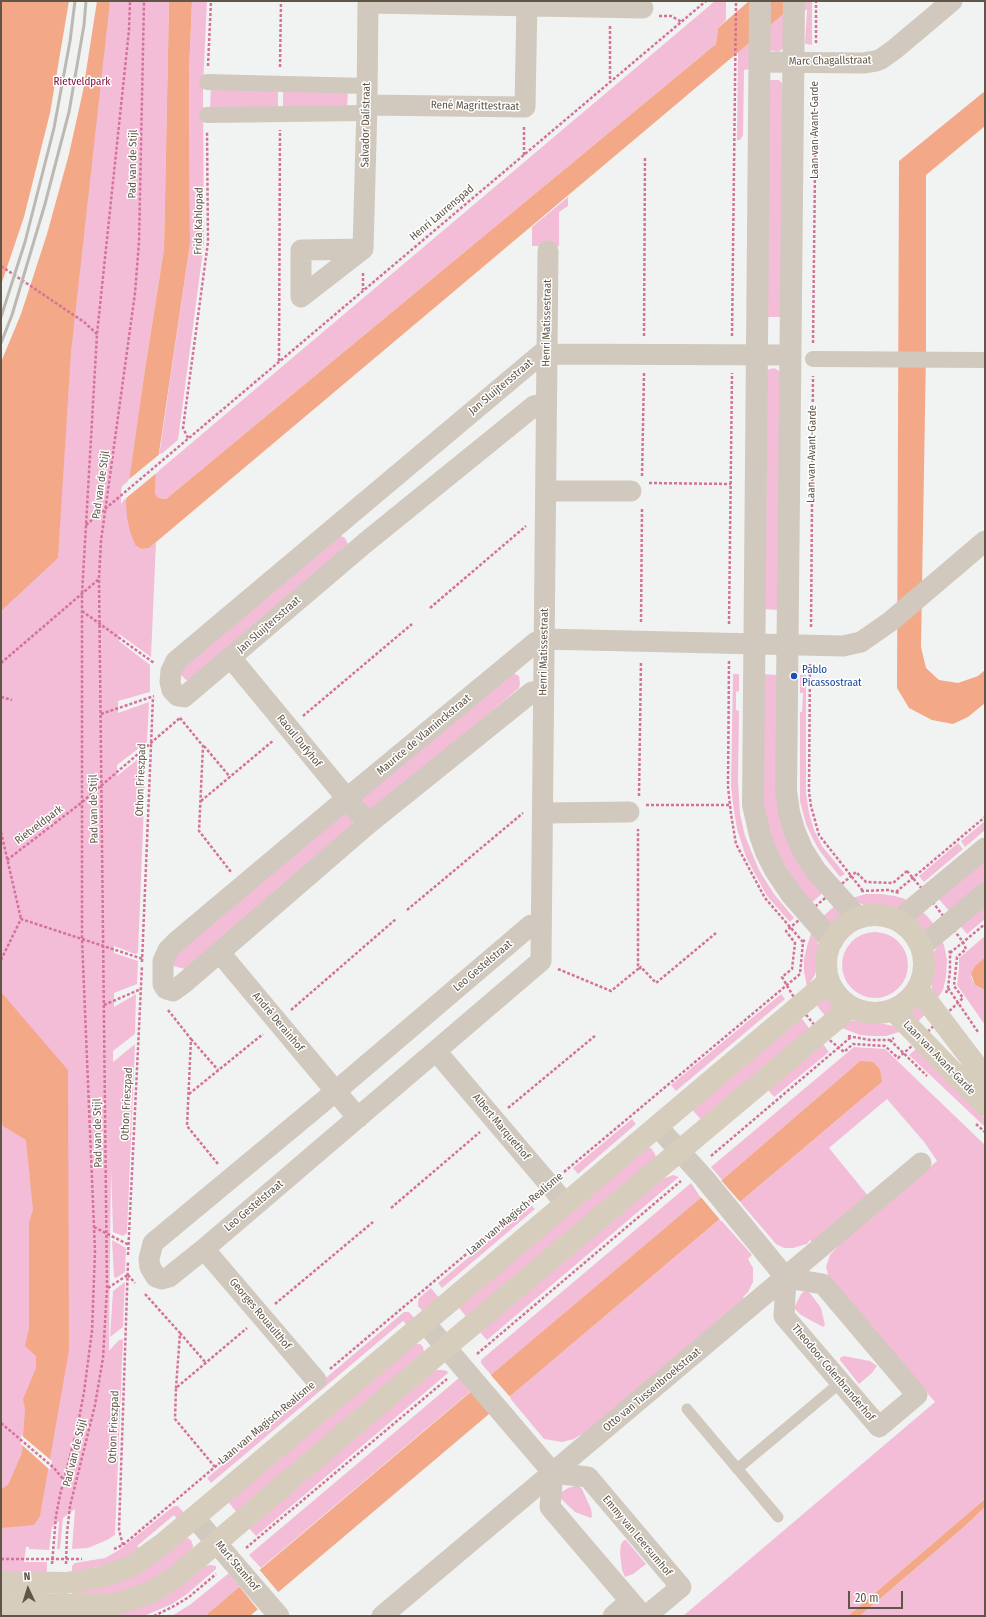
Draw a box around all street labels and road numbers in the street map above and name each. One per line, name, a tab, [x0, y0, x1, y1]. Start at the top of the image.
street label: Marc Chagallstraat	[789, 54, 871, 68]
street label: Laan van Avant-Garde	[808, 81, 822, 179]
street label: Salvador Dalístraat	[359, 82, 373, 168]
street label: René Magrittestraat	[431, 99, 519, 113]
street label: Pad van de Stijl	[126, 129, 140, 199]
street label: Henri Laurenspad	[407, 182, 477, 244]
street label: Frida Kahlopad	[192, 187, 206, 255]
street label: Henri Matissestraat	[540, 279, 554, 367]
street label: Jan Sluijtersstraat	[466, 356, 536, 418]
street label: Laan van Avant-Garde	[805, 405, 819, 503]
street label: Pad van de Stijl	[90, 450, 112, 520]
street label: Jan Sluijtersstraat	[235, 594, 303, 656]
street label: Henri Matissestraat	[537, 608, 551, 696]
street label: Maurice de Vlaminckstraat	[374, 692, 474, 778]
street label: Raoul Dufyhof	[274, 712, 324, 770]
street label: Othon Frieszpad	[133, 743, 149, 817]
street label: Pad van de Stijl	[87, 774, 101, 844]
street label: Rietveldpark	[12, 803, 66, 847]
street label: Leo Gestelstraat	[451, 938, 515, 994]
street label: André Derainhof	[249, 990, 307, 1054]
street label: Laan van Avant-Garde	[900, 1018, 978, 1098]
street label: Othon Frieszpad	[118, 1067, 136, 1141]
street label: Albert Marquethof	[469, 1091, 533, 1163]
street label: Pad van de Stijl	[91, 1098, 105, 1168]
street label: Laan van Magisch Realisme	[464, 1170, 566, 1258]
street label: Leo Gestelstraat	[222, 1178, 286, 1234]
street label: Georges Rouaulthof	[226, 1276, 294, 1352]
street label: Theodoor Colenbranderhof	[789, 1322, 877, 1424]
street label: Otto van Tussenbroekstraat	[600, 1345, 704, 1435]
street label: Laan van Magisch Realisme	[216, 1379, 318, 1467]
street label: Othon Frieszpad	[106, 1390, 122, 1464]
street label: Pad van de Stijl	[60, 1418, 90, 1488]
street label: Emmy van Leersumhof	[600, 1493, 674, 1579]
street label: Mart Stamhof	[212, 1538, 262, 1594]

